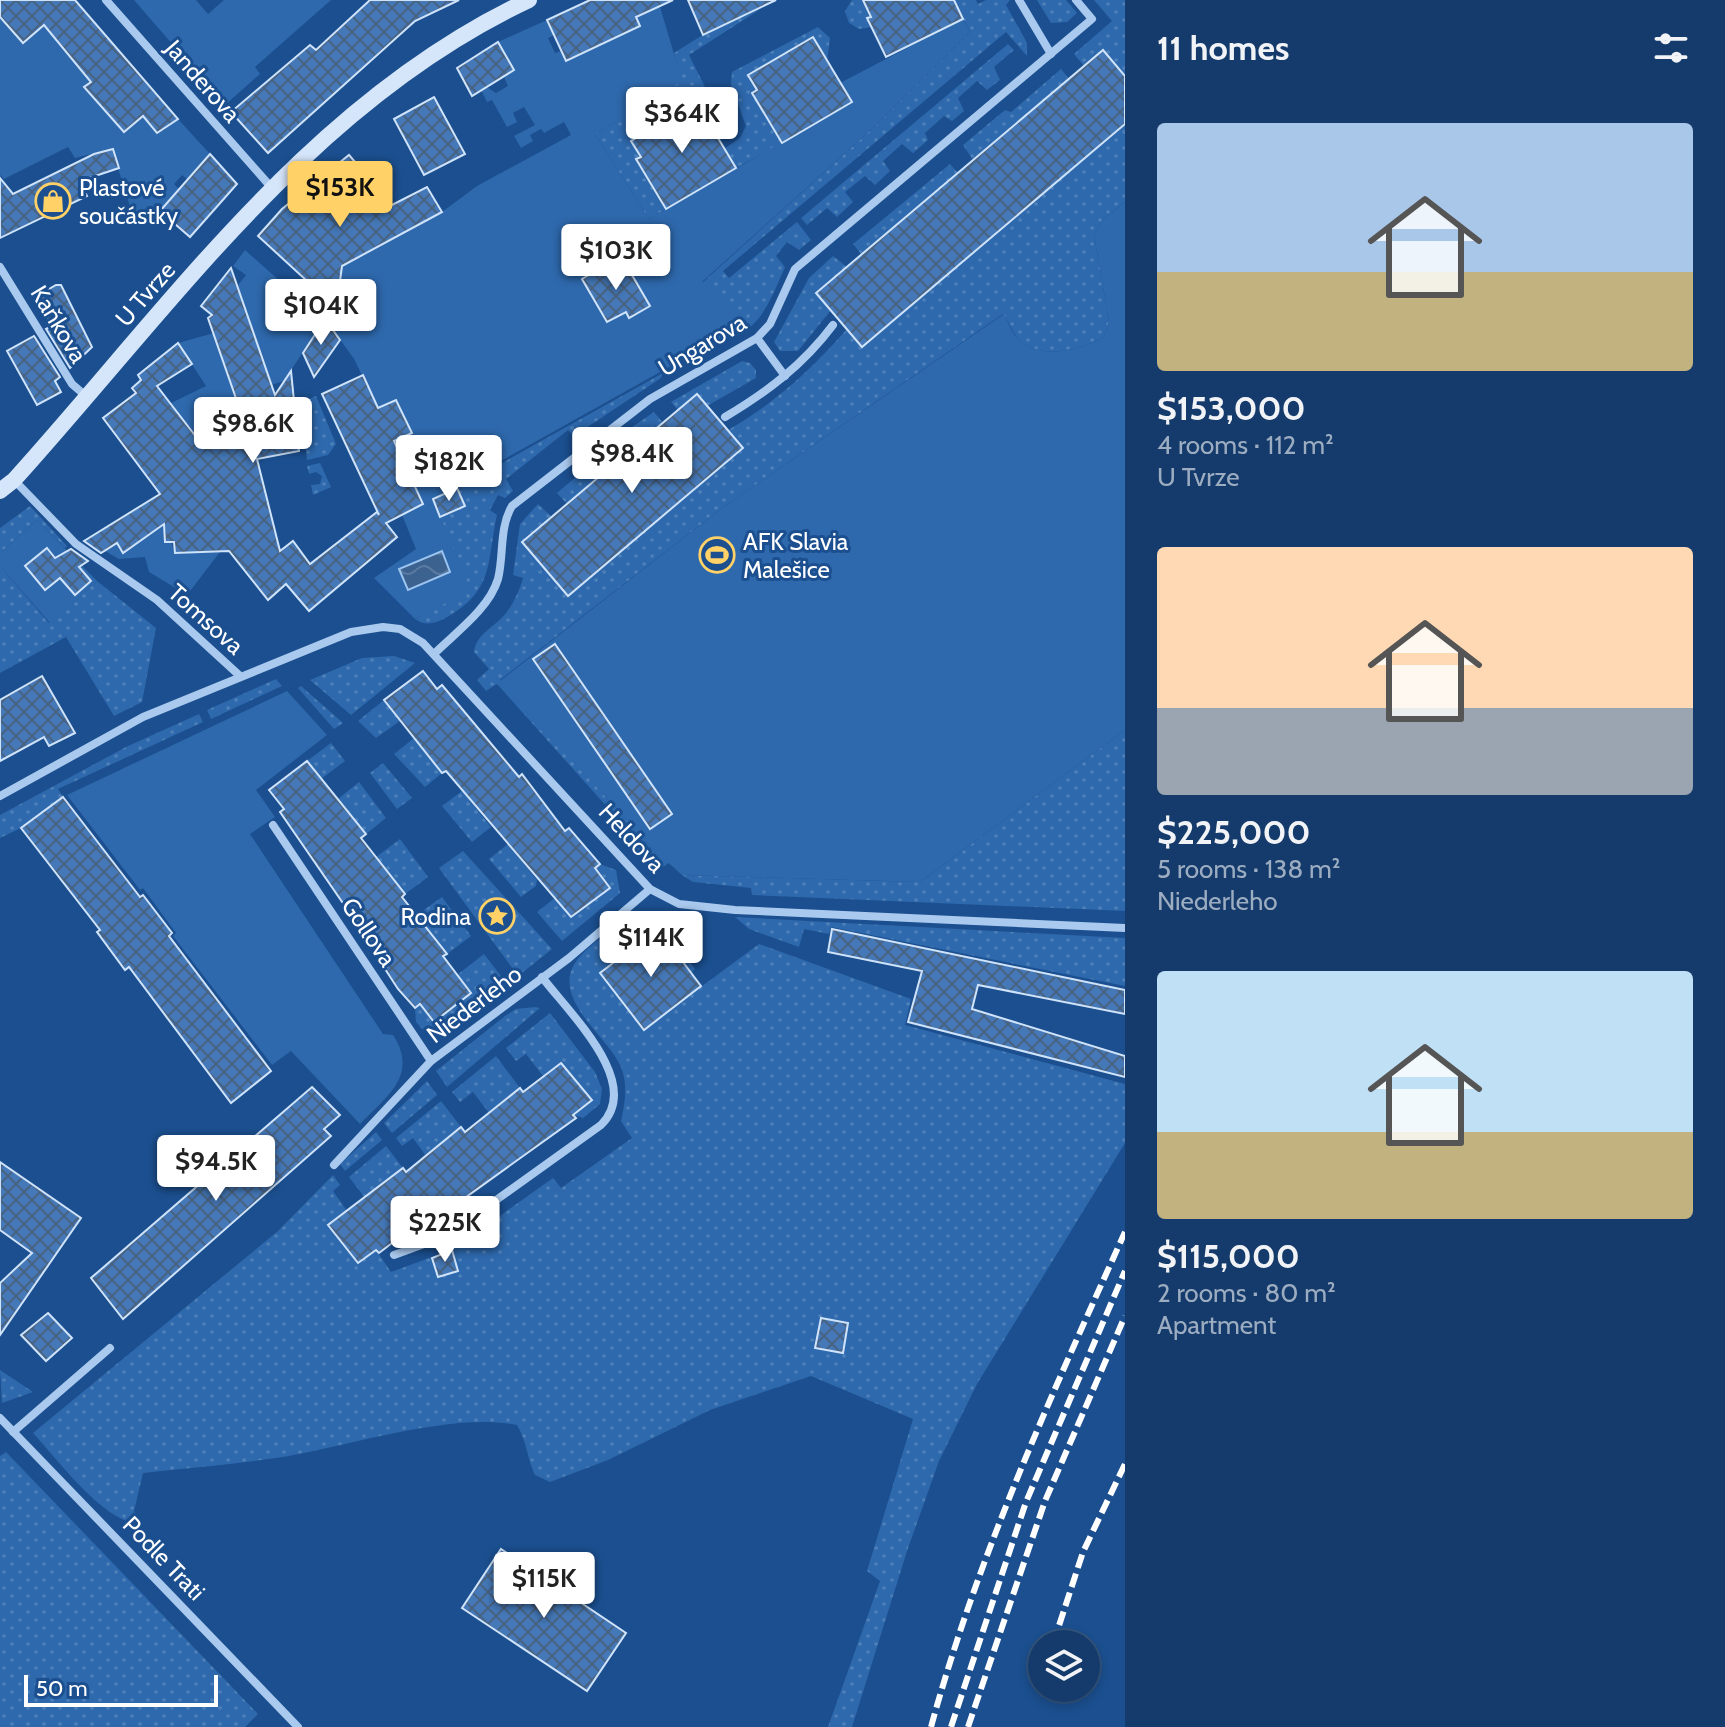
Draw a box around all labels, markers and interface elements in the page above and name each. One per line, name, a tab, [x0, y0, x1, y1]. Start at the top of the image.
icon: filters	[1649, 26, 1693, 70]
text: 11 homes	[1157, 27, 1289, 69]
street label: Janderova	[159, 33, 247, 129]
pin: $364K	[626, 87, 738, 155]
text: $364K	[644, 97, 720, 129]
pin: $153K	[284, 161, 396, 229]
text: $153K	[306, 171, 374, 203]
place label: Plastové součástky	[79, 173, 178, 230]
icon: home	[1353, 175, 1497, 319]
shop icon: Plastové součástky	[34, 182, 72, 220]
pin: $103K	[560, 224, 672, 292]
text: $103K	[579, 234, 653, 266]
street label: U Tvrze	[109, 256, 181, 332]
pin: $104K	[265, 279, 377, 347]
street label: Kaňkova	[25, 280, 94, 368]
text: $104K	[283, 289, 359, 321]
street label: Ungarova	[653, 307, 752, 382]
text: $153,000	[1157, 387, 1305, 429]
pin: $98.6K	[188, 397, 318, 465]
text: $98.6K	[212, 407, 294, 439]
pin: $98.4K	[567, 427, 697, 495]
text: 4 rooms · 112 m²	[1157, 429, 1334, 461]
pin: $182K	[393, 435, 505, 503]
text: $98.4K	[590, 437, 674, 469]
text: $182K	[414, 445, 484, 477]
text: U Tvrze	[1157, 461, 1240, 493]
place label: AFK Slavia Malešice	[743, 527, 849, 584]
sports icon: AFK Slavia Malešice	[698, 536, 736, 574]
street label: Tomsova	[162, 578, 250, 661]
icon: home	[1353, 599, 1497, 743]
street label: Heldova	[593, 797, 672, 879]
text: $225,000	[1157, 811, 1311, 853]
text: 5 rooms · 138 m²	[1157, 853, 1340, 885]
text: Niederleho	[1157, 885, 1278, 917]
street label: Gollova	[336, 892, 403, 972]
place icon: Rodina	[478, 897, 516, 935]
place label: Rodina	[400, 902, 471, 931]
pin: $114K	[595, 911, 707, 979]
text: $114K	[618, 921, 684, 953]
street label: Niederleho	[421, 959, 527, 1049]
icon: home	[1353, 1023, 1497, 1167]
pin: $94.5K	[151, 1135, 281, 1203]
text: $94.5K	[175, 1145, 257, 1177]
pin: $225K	[389, 1196, 501, 1264]
text: $225K	[409, 1206, 481, 1238]
text: $115,000	[1157, 1235, 1300, 1277]
text: 2 rooms · 80 m²	[1157, 1277, 1336, 1309]
text: Apartment	[1157, 1309, 1276, 1341]
street label: Podle Trati	[117, 1510, 211, 1606]
pin: $115K	[488, 1552, 600, 1620]
text: $115K	[512, 1562, 576, 1594]
map controls	[1028, 1630, 1100, 1702]
button: layers	[1028, 1630, 1100, 1702]
scale bar	[24, 1671, 218, 1707]
text: 50 m	[36, 1675, 88, 1702]

